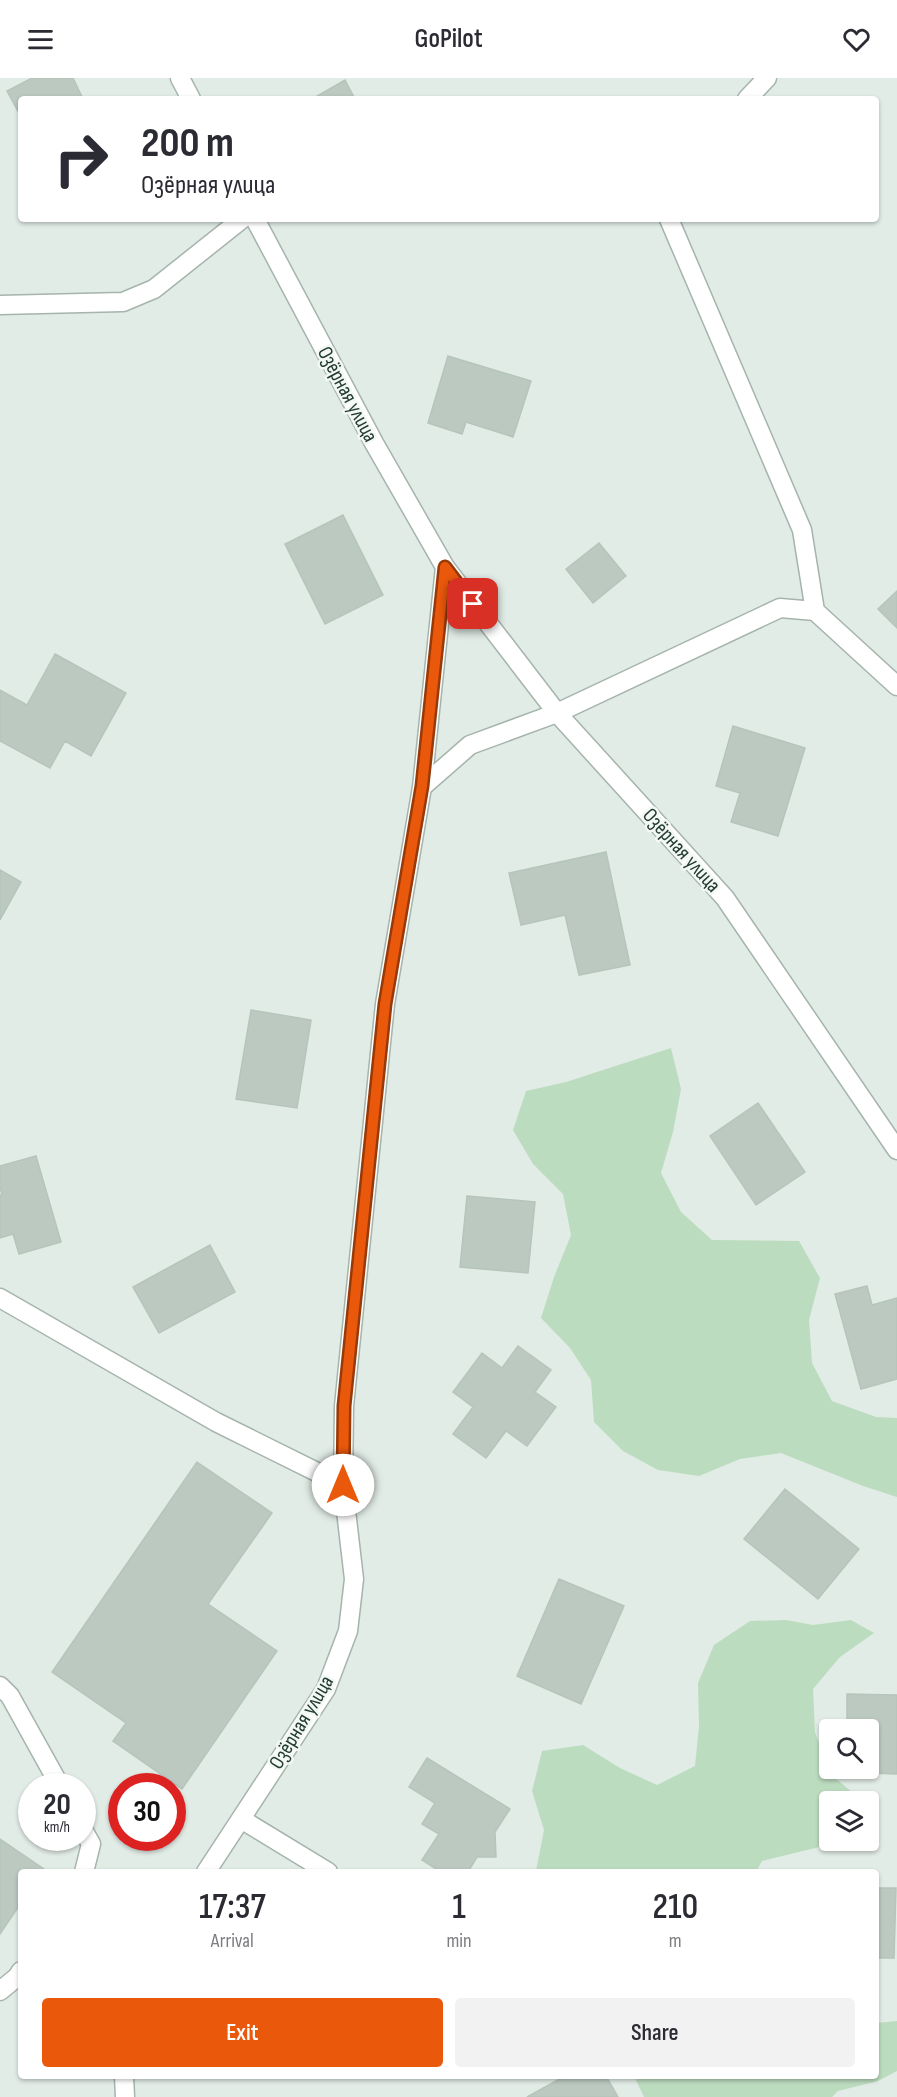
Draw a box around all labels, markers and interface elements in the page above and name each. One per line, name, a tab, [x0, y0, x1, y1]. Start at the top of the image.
icon: menu	[24, 23, 57, 56]
text: GoPilot	[414, 23, 483, 55]
icon: heart	[840, 23, 873, 56]
text: 200 m	[141, 118, 234, 169]
icon: right	[42, 120, 120, 198]
text: Озёрная улица	[141, 169, 275, 201]
street label: Озёрная улица	[312, 342, 383, 446]
pin	[447, 578, 498, 629]
icon: arrive	[456, 587, 489, 620]
street label: Озёрная улица	[637, 803, 726, 898]
position arrow	[311, 1453, 375, 1517]
street label: Озёрная улица	[264, 1671, 339, 1773]
map controls	[819, 1719, 879, 1851]
button: search	[819, 1719, 879, 1779]
speed limit sign: 30	[108, 1773, 186, 1851]
text: 20	[43, 1787, 71, 1823]
button: layers	[819, 1791, 879, 1851]
text: km/h	[44, 1818, 70, 1837]
text: 17:37	[199, 1886, 266, 1929]
text: 1	[452, 1886, 466, 1929]
text: 210	[652, 1886, 698, 1929]
text: Arrival	[211, 1929, 254, 1953]
text: min	[446, 1929, 472, 1953]
text: m	[669, 1929, 682, 1953]
button: Exit	[42, 1998, 443, 2067]
button: Share	[455, 1998, 855, 2067]

